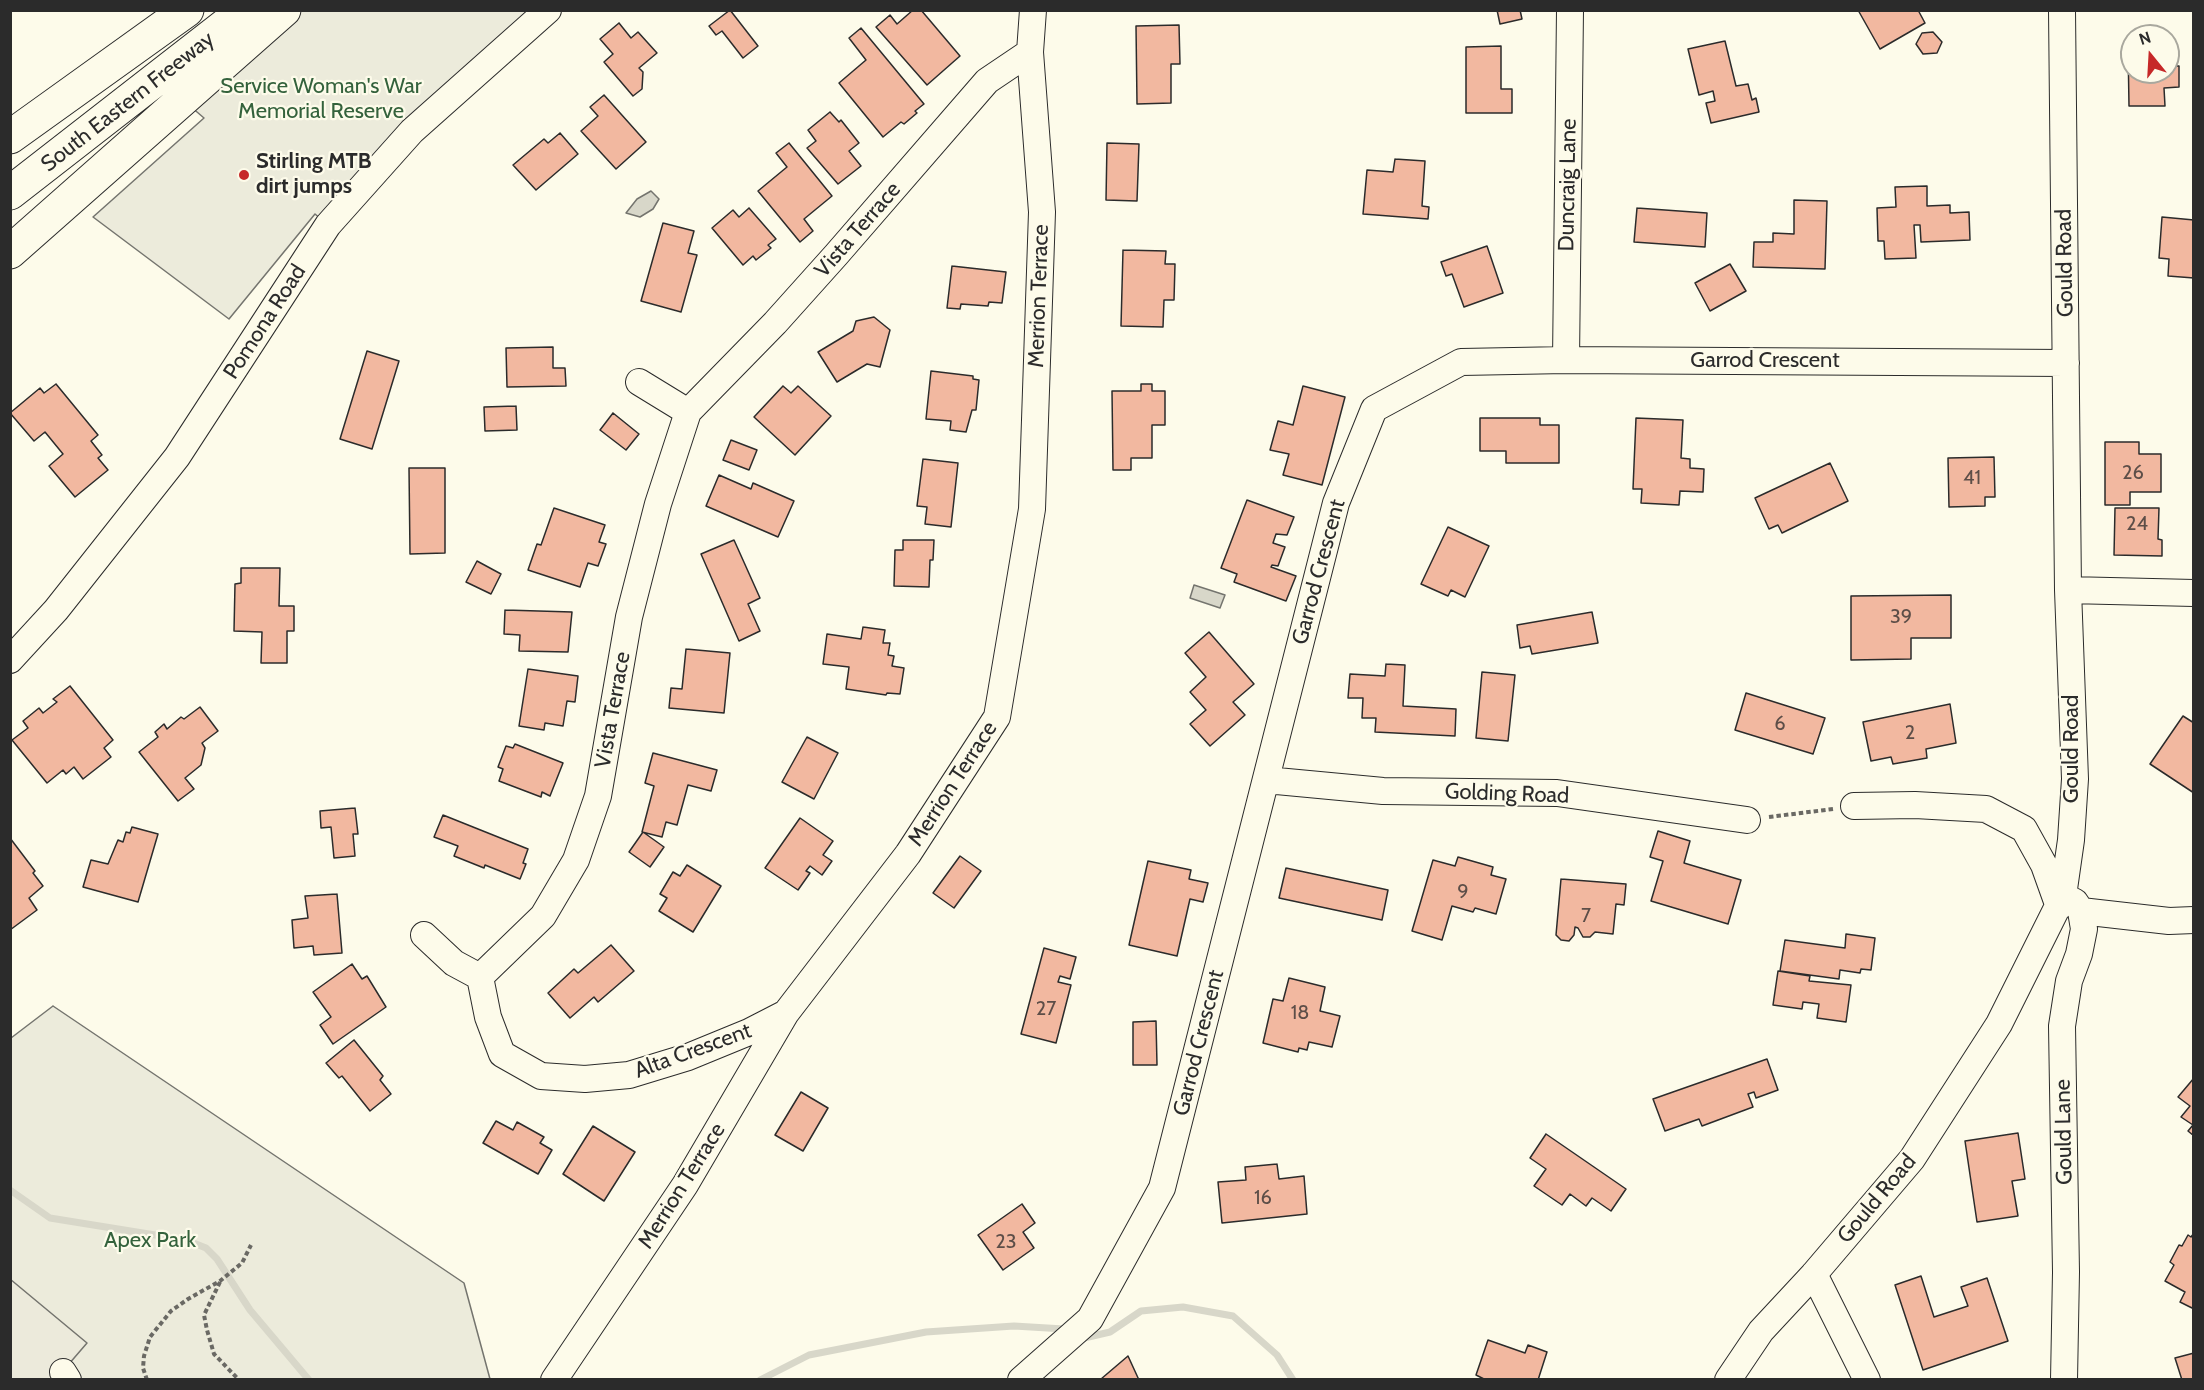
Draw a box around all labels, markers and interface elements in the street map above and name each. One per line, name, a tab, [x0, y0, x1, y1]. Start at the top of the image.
north arrow	[2120, 24, 2180, 84]
street label: South Eastern Freeway	[36, 26, 220, 178]
text: N	[2137, 28, 2153, 49]
park label: Service Woman's War Memorial Reserve	[220, 74, 422, 125]
street label: Duncraig Lane	[1554, 118, 1582, 252]
place label: Stirling MTB dirt jumps	[256, 149, 372, 200]
marker: Stirling MTB dirt jumps	[237, 168, 251, 182]
street label: Vista Terrace	[809, 177, 907, 283]
street label: Gould Road	[2051, 209, 2079, 317]
street label: Merrion Terrace	[1023, 224, 1055, 368]
street label: Pomona Road	[218, 260, 312, 384]
street label: Garrod Crescent	[1690, 348, 1840, 374]
house number: 26	[2122, 461, 2144, 485]
house number: 41	[1963, 466, 1981, 490]
street label: Garrod Crescent	[1287, 496, 1351, 648]
house number: 24	[2126, 512, 2148, 536]
house number: 39	[1890, 605, 1912, 629]
street label: Vista Terrace	[590, 650, 636, 770]
street label: Gould Road	[2059, 695, 2085, 803]
house number: 6	[1774, 712, 1786, 736]
street label: Merrion Terrace	[903, 717, 1003, 851]
house number: 2	[1905, 721, 1915, 745]
street label: Golding Road	[1444, 779, 1570, 809]
house number: 9	[1457, 880, 1469, 904]
house number: 7	[1581, 904, 1591, 928]
street label: Garrod Crescent	[1168, 967, 1230, 1119]
house number: 27	[1036, 997, 1056, 1021]
house number: 18	[1291, 1001, 1309, 1025]
street label: Alta Crescent	[631, 1018, 755, 1084]
street label: Gould Lane	[2050, 1079, 2078, 1185]
street label: Merrion Terrace	[633, 1118, 731, 1254]
street label: Gould Road	[1832, 1149, 1922, 1249]
house number: 16	[1254, 1186, 1272, 1210]
park label: Apex Park	[104, 1228, 196, 1254]
house number: 23	[995, 1230, 1017, 1254]

